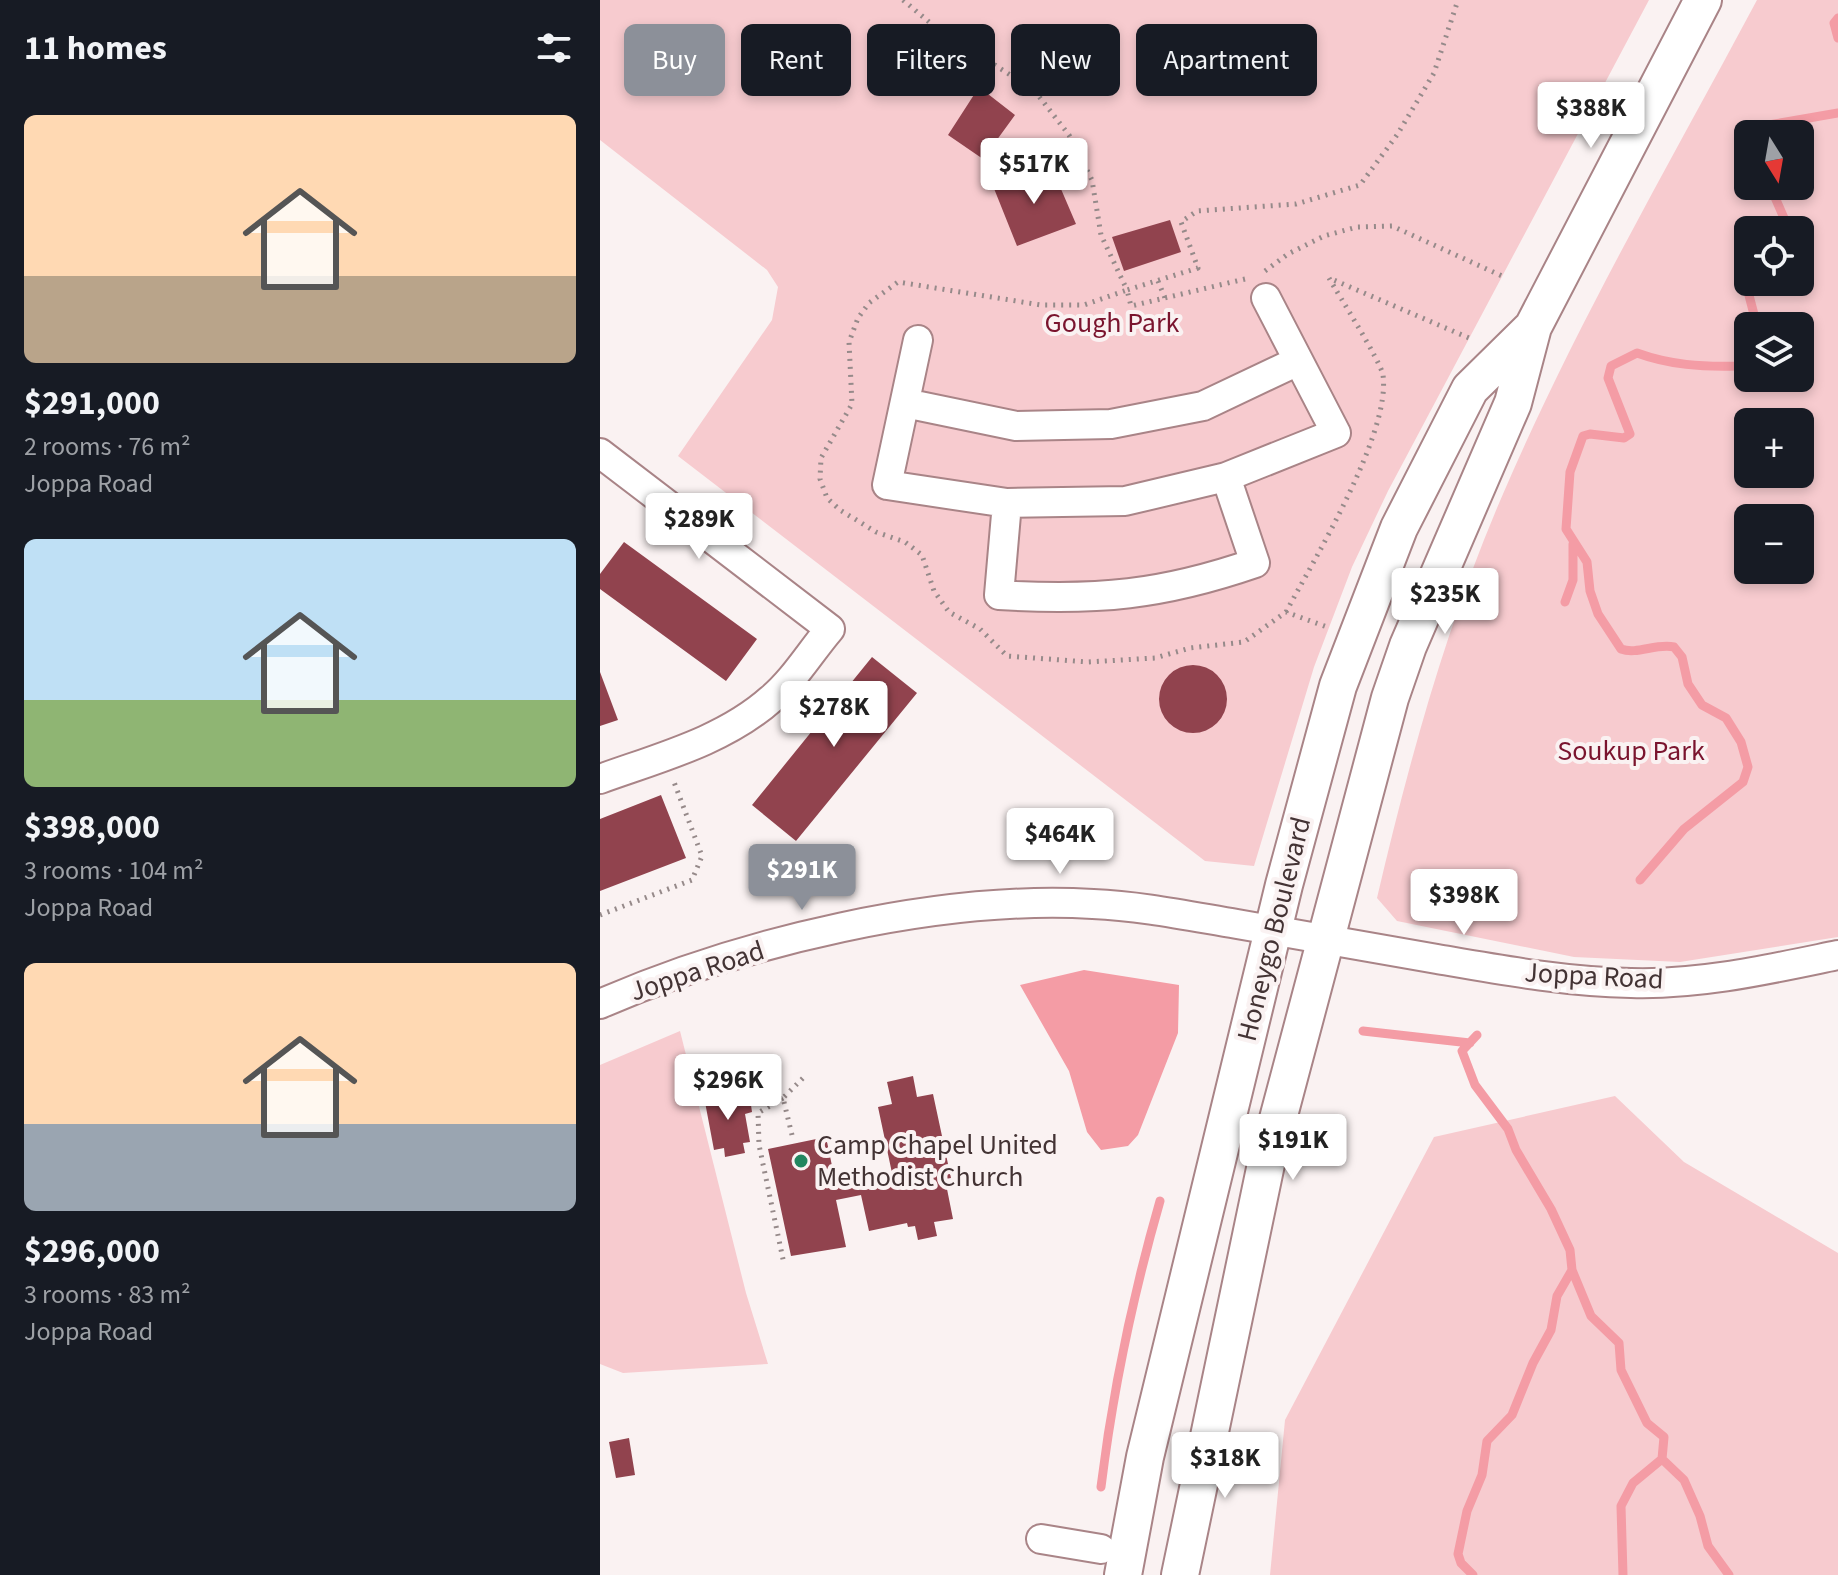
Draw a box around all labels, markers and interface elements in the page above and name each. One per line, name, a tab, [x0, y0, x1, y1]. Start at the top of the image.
text: 11 homes	[24, 24, 167, 73]
chip: Buy	[624, 24, 725, 96]
chip: Rent	[741, 24, 851, 96]
chip: Filters	[867, 24, 995, 96]
chip: New	[1011, 24, 1120, 96]
chip: Apartment	[1136, 24, 1317, 96]
icon: filters	[532, 26, 576, 70]
pin: $388K	[1535, 82, 1647, 150]
text: $388K	[1556, 89, 1626, 126]
north arrow	[1734, 120, 1814, 200]
map controls	[1734, 120, 1814, 584]
pin: $517K	[978, 138, 1090, 206]
text: $517K	[999, 145, 1069, 182]
icon: home	[228, 167, 372, 311]
button: locate	[1734, 216, 1814, 296]
park label: Gough Park	[1045, 303, 1180, 343]
button: layers	[1734, 312, 1814, 392]
text: $291,000	[24, 379, 160, 428]
button: +	[1734, 408, 1814, 488]
text: 2 rooms · 76 m²	[24, 428, 191, 465]
text: Joppa Road	[24, 465, 153, 502]
pin: $289K	[643, 493, 755, 561]
text: $289K	[664, 500, 734, 537]
button: −	[1734, 504, 1814, 584]
pin: $235K	[1389, 568, 1501, 636]
text: $235K	[1410, 575, 1480, 612]
icon: home	[228, 591, 372, 735]
pin: $278K	[778, 681, 890, 749]
text: $278K	[799, 688, 869, 725]
park label: Soukup Park	[1557, 731, 1705, 771]
text: $398,000	[24, 803, 160, 852]
pin: $464K	[1004, 808, 1116, 876]
street label: Honeygo Boulevard	[1227, 813, 1321, 1045]
text: $464K	[1025, 815, 1095, 852]
pin: $291K	[746, 844, 858, 912]
text: $291K	[767, 851, 837, 888]
text: 3 rooms · 104 m²	[24, 852, 203, 889]
pin: $398K	[1408, 869, 1520, 937]
text: $398K	[1429, 876, 1499, 913]
text: Joppa Road	[24, 889, 153, 926]
street label: Joppa Road	[625, 930, 769, 1012]
street label: Joppa Road	[1524, 952, 1664, 1000]
icon: home	[228, 1015, 372, 1159]
pin: $296K	[672, 1054, 784, 1122]
text: $296K	[693, 1061, 763, 1098]
pin: $191K	[1237, 1114, 1349, 1182]
text: $191K	[1258, 1121, 1328, 1158]
place label: Camp Chapel United Methodist Church	[817, 1125, 1058, 1197]
marker: Camp Chapel United Methodist Church	[792, 1152, 810, 1170]
text: $296,000	[24, 1227, 160, 1276]
text: 3 rooms · 83 m²	[24, 1276, 191, 1313]
text: Joppa Road	[24, 1313, 153, 1350]
pin: $318K	[1169, 1432, 1281, 1500]
text: $318K	[1190, 1439, 1260, 1476]

